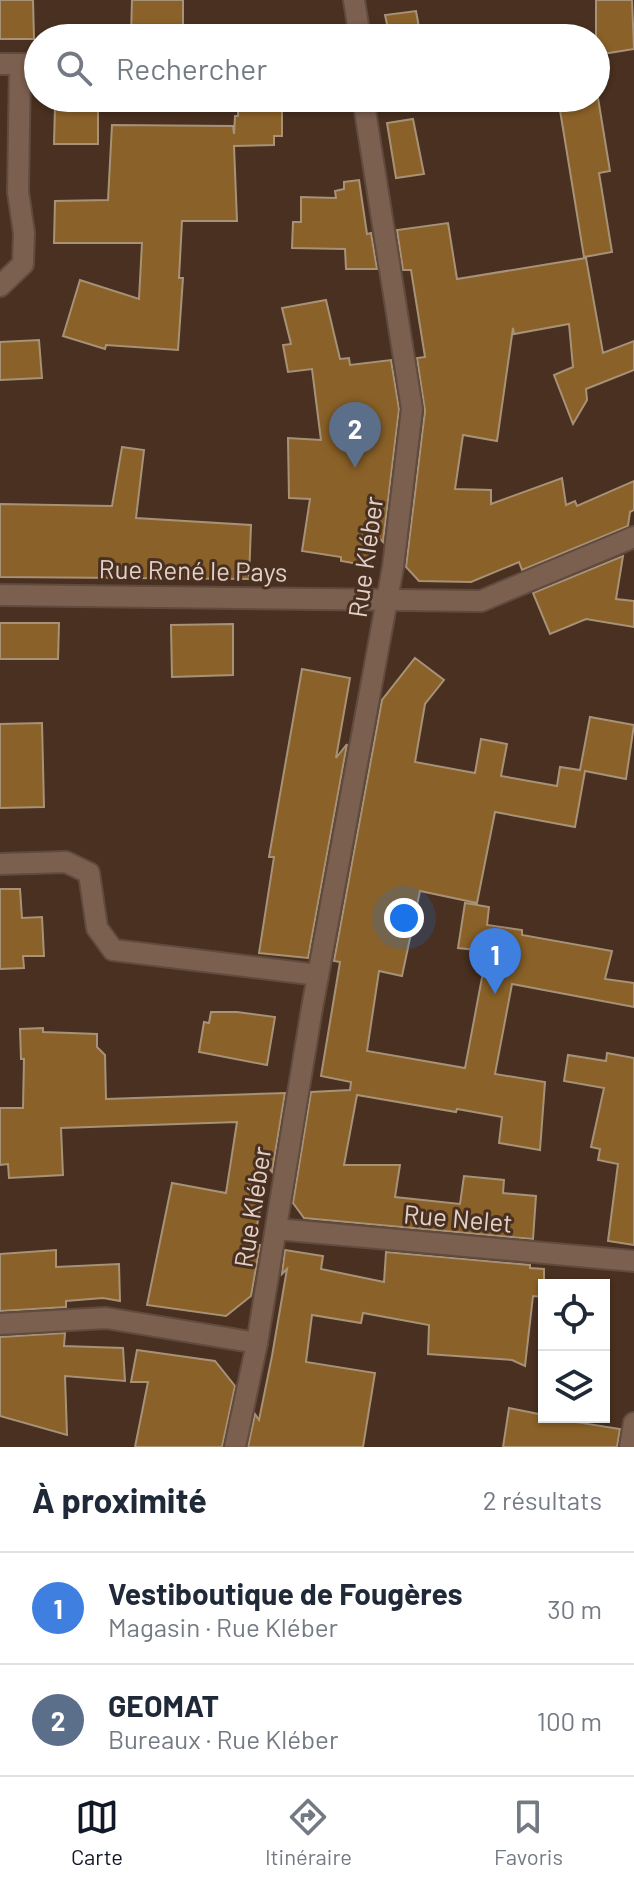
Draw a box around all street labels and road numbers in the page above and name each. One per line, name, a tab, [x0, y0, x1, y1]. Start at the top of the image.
street label: Rue Kléber	[341, 494, 388, 619]
street label: Rue René le Pays	[98, 552, 288, 587]
street label: Rue Kléber	[227, 1144, 276, 1269]
street label: Rue Nelet	[402, 1197, 514, 1238]

